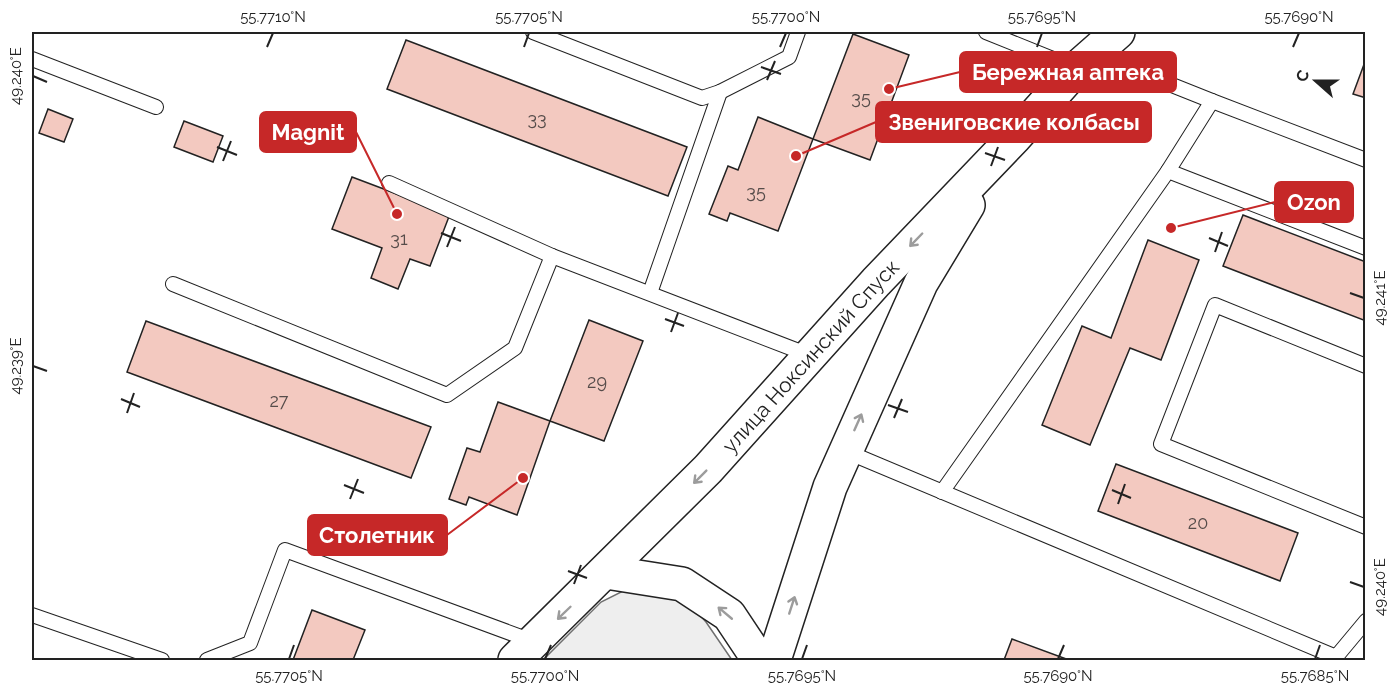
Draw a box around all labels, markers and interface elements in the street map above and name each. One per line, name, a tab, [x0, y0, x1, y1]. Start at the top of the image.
text: 55.7710°N	[240, 8, 306, 26]
text: 55.7705°N	[495, 8, 563, 26]
text: 55.7700°N	[752, 8, 820, 26]
text: 55.7695°N	[1008, 8, 1076, 26]
text: 55.7690°N	[1264, 8, 1334, 26]
text: 49.240°E	[7, 47, 25, 105]
north arrow	[1286, 51, 1346, 111]
callout: Бережная аптека	[960, 52, 1176, 92]
text: Бережная аптека	[972, 59, 1164, 85]
text: С	[1292, 67, 1313, 84]
house number: 35	[851, 87, 871, 108]
callout: Звениговские колбасы	[876, 102, 1151, 142]
house number: 33	[527, 108, 547, 129]
text: Звениговские колбасы	[888, 109, 1140, 135]
callout: Magnit	[260, 112, 356, 152]
text: Magnit	[272, 119, 345, 145]
house number: 35	[746, 181, 766, 202]
callout: Ozon	[1275, 182, 1353, 222]
text: Ozon	[1287, 189, 1341, 215]
house number: 31	[390, 228, 408, 249]
one-way arrow	[909, 233, 923, 248]
street label: улица Ноксинский Спуск	[716, 254, 904, 458]
text: 49.241°E	[1371, 270, 1389, 326]
text: 49.239°E	[7, 337, 25, 395]
house number: 29	[587, 371, 607, 392]
house number: 27	[269, 390, 289, 411]
one-way arrow	[853, 413, 865, 431]
one-way arrow	[692, 470, 707, 485]
house number: 20	[1188, 512, 1208, 533]
callout: Столетник	[308, 515, 447, 555]
text: Столетник	[319, 522, 435, 548]
text: 49.240°E	[1371, 558, 1389, 616]
one-way arrow	[787, 596, 798, 615]
one-way arrow	[556, 605, 571, 620]
one-way arrow	[717, 607, 733, 620]
text: 55.7705°N	[255, 667, 323, 685]
text: 55.7700°N	[511, 667, 579, 685]
text: 55.7695°N	[768, 667, 836, 685]
text: 55.7690°N	[1023, 667, 1093, 685]
text: 55.7685°N	[1281, 667, 1349, 685]

